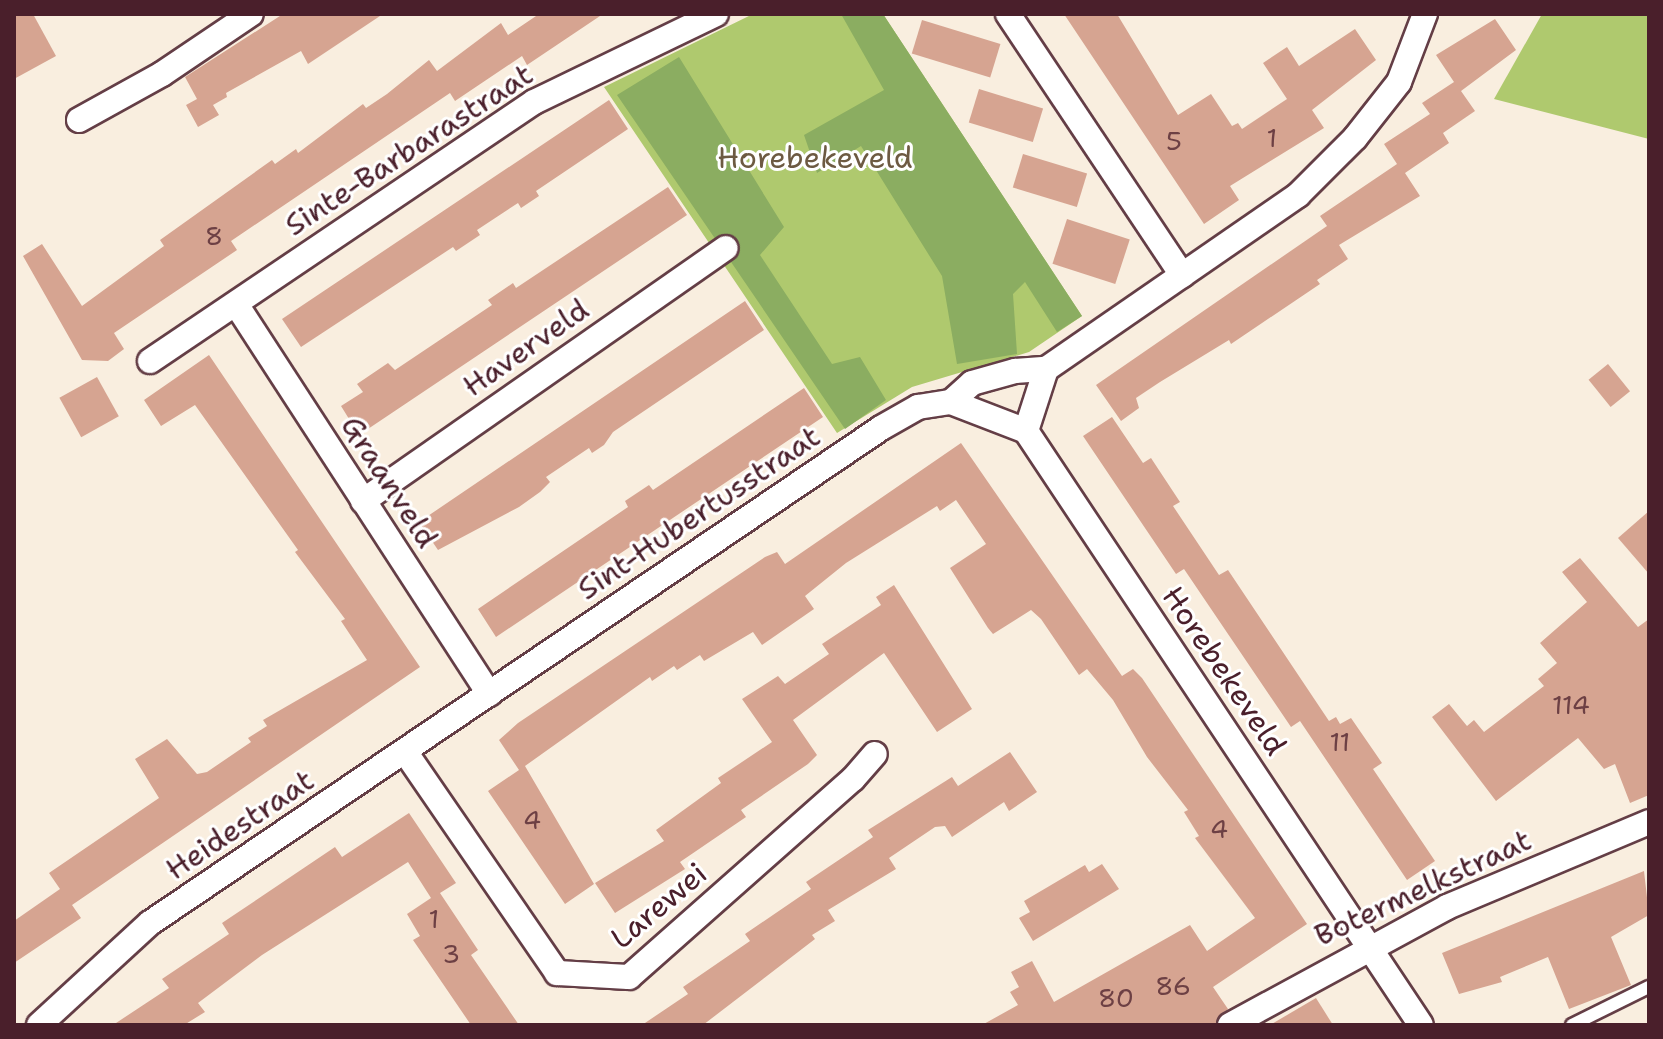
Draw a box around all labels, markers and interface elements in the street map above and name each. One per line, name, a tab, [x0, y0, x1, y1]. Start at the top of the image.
street label: Sinte-Barbarastraat	[278, 56, 540, 244]
house number: 1	[1267, 122, 1277, 154]
house number: 5	[1166, 125, 1182, 157]
park label: Horebekeveld	[717, 140, 913, 176]
house number: 8	[205, 220, 223, 252]
street label: Haverveld	[456, 292, 596, 404]
street label: Graanveld	[333, 409, 445, 555]
street label: Sint-Hubertusstraat	[571, 418, 827, 608]
street label: Horebekeveld	[1154, 580, 1294, 762]
house number: 114	[1552, 689, 1590, 721]
house number: 11	[1330, 726, 1350, 758]
street label: Heidestraat	[159, 762, 321, 888]
house number: 4	[523, 804, 541, 836]
house number: 4	[1210, 813, 1228, 845]
street label: Botermelkstraat	[1309, 822, 1537, 954]
street label: Larewei	[604, 856, 714, 956]
house number: 1	[429, 903, 439, 935]
house number: 3	[442, 938, 460, 970]
house number: 86	[1155, 970, 1191, 1002]
house number: 80	[1098, 982, 1134, 1014]

